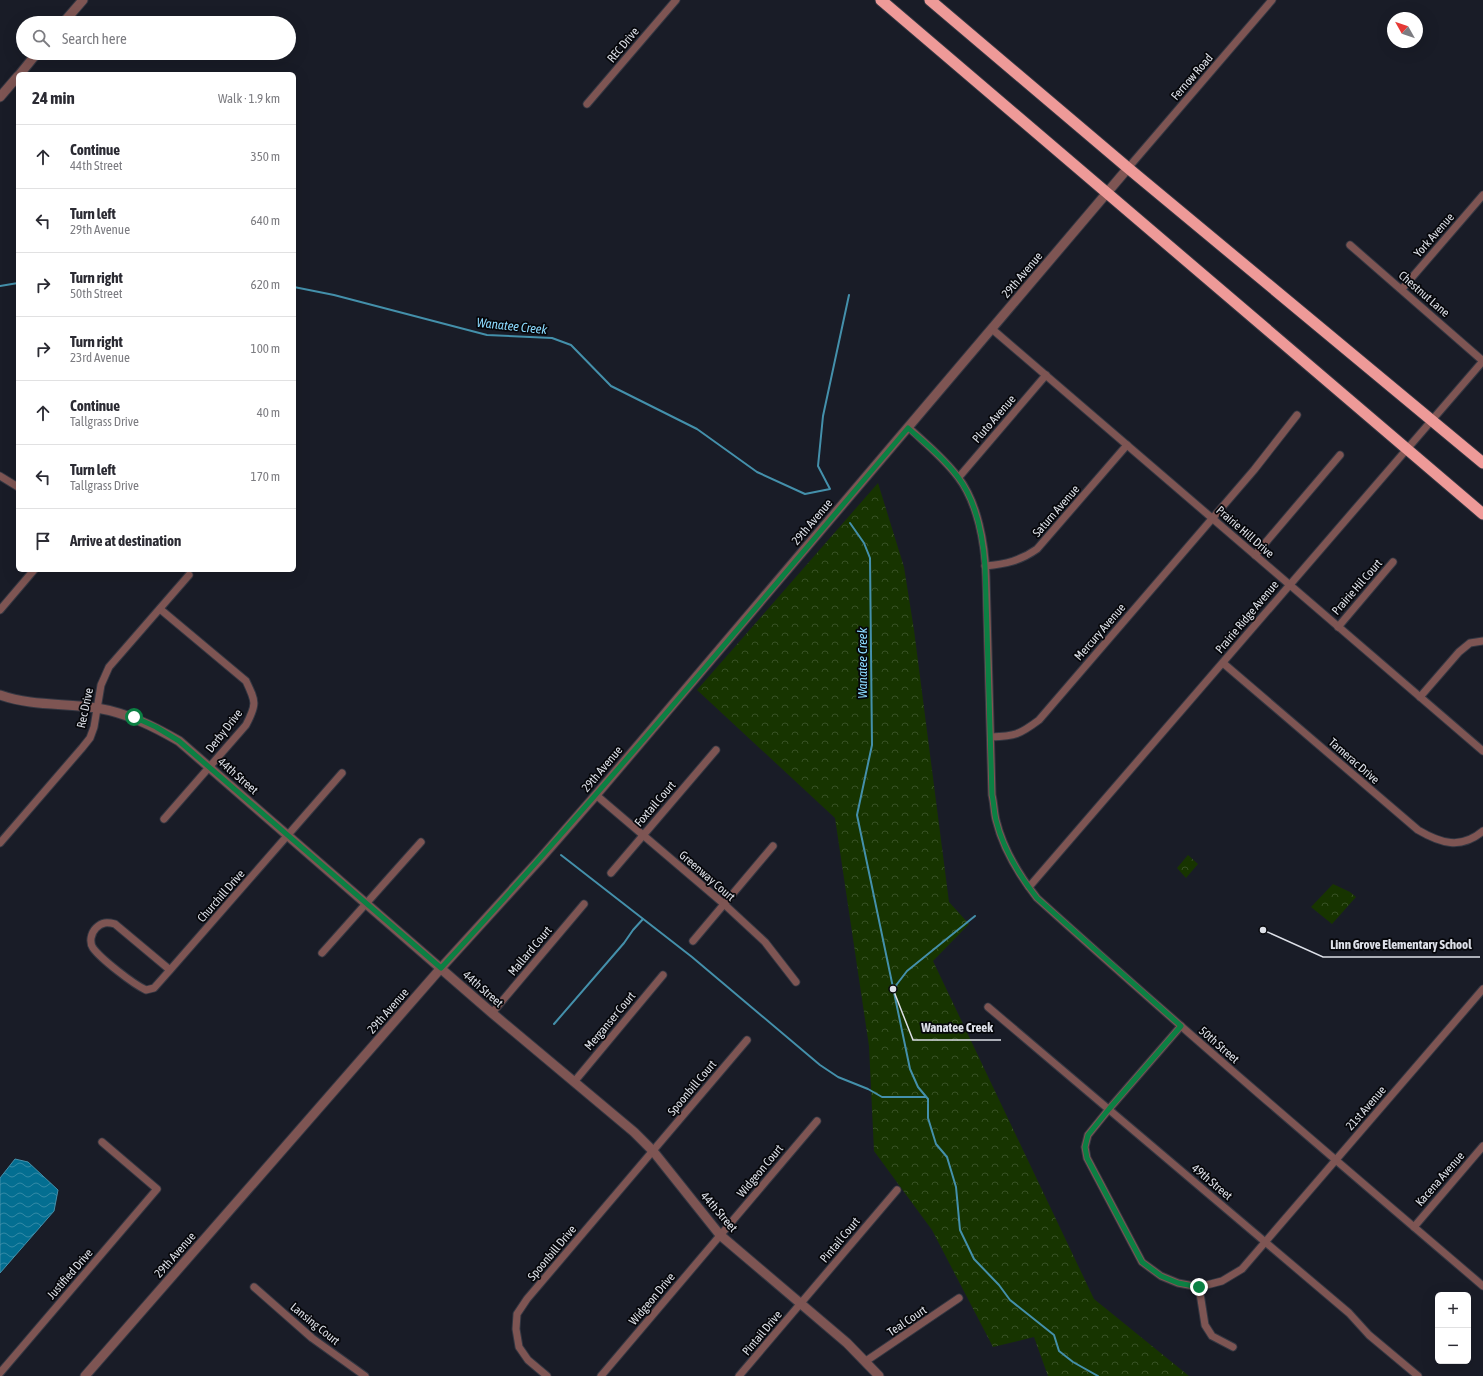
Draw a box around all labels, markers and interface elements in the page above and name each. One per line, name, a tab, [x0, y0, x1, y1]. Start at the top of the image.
north arrow	[1387, 12, 1423, 48]
search box	[16, 16, 296, 60]
street label: REC Drive	[604, 25, 642, 65]
icon: search	[30, 27, 52, 49]
text: Search here	[62, 30, 127, 47]
street label: Fernow Road	[1168, 51, 1216, 103]
text: 24 min	[32, 88, 75, 108]
text: Walk · 1.9 km	[218, 91, 280, 106]
text: Continue	[70, 141, 120, 158]
icon: ahead	[32, 146, 54, 168]
text: 350 m	[251, 149, 280, 164]
text: 44th Street	[70, 158, 123, 173]
text: Turn left	[70, 205, 116, 222]
icon: left	[32, 210, 54, 232]
street label: York Avenue	[1411, 210, 1457, 260]
text: 640 m	[251, 213, 280, 228]
text: 29th Avenue	[70, 222, 130, 237]
street label: 29th Avenue	[999, 249, 1045, 301]
street label: Chestnut Lane	[1396, 268, 1452, 320]
text: Turn right	[70, 269, 123, 286]
icon: right	[32, 274, 54, 296]
text: 620 m	[251, 277, 280, 292]
text: 50th Street	[70, 286, 123, 301]
water label: Wanatee Creek	[476, 315, 548, 337]
text: Turn right	[70, 333, 123, 350]
icon: right	[32, 338, 54, 360]
text: 100 m	[251, 341, 280, 356]
text: 23rd Avenue	[70, 350, 130, 365]
street label: Pluto Avenue	[969, 392, 1019, 446]
text: Continue	[70, 397, 120, 414]
icon: ahead	[32, 402, 54, 424]
text: 40 m	[257, 405, 280, 420]
text: Tallgrass Drive	[70, 414, 139, 429]
text: Turn left	[70, 461, 116, 478]
icon: left	[32, 466, 54, 488]
text: 170 m	[251, 469, 280, 484]
text: Tallgrass Drive	[70, 478, 139, 493]
street label: Saturn Avenue	[1030, 482, 1082, 540]
street label: 29th Avenue	[789, 496, 835, 548]
street label: Prairie Hill Drive	[1213, 503, 1277, 561]
icon: arrive	[32, 530, 54, 552]
text: Arrive at destination	[70, 532, 181, 549]
street label: Prairie Hil Court	[1329, 556, 1385, 618]
street label: Prairie Ridge Avenue	[1213, 578, 1281, 656]
street label: Mercury Avenue	[1072, 601, 1128, 663]
water label: Wanatee Creek	[855, 627, 870, 698]
street label: Rec Drive	[74, 687, 96, 729]
street label: Derby Drive	[203, 707, 245, 755]
route start	[125, 708, 143, 726]
street label: Tamerac Drive	[1326, 735, 1382, 787]
street label: 29th Avenue	[579, 743, 625, 795]
street label: 44th Street	[215, 755, 261, 798]
street label: Foxtail Court	[632, 778, 679, 829]
street label: Greenway Court	[676, 848, 738, 904]
street label: Churchill Drive	[194, 867, 248, 925]
street label: Mallard Court	[505, 923, 555, 979]
callout: Linn Grove Elementary School	[1323, 932, 1480, 957]
text: Linn Grove Elementary School	[1330, 937, 1472, 952]
street label: 44th Street	[460, 968, 506, 1011]
street label: 29th Avenue	[365, 985, 411, 1037]
street label: Merganser Court	[582, 989, 639, 1053]
callout: Wanatee Creek	[913, 1015, 1001, 1040]
text: Wanatee Creek	[920, 1020, 993, 1035]
street label: 50th Street	[1196, 1024, 1242, 1067]
street label: Spoonbill Court	[665, 1057, 720, 1119]
street label: 21st Avenue	[1343, 1083, 1389, 1133]
street label: Widgeon Court	[734, 1141, 786, 1200]
street label: Kacena Avenue	[1413, 1149, 1467, 1209]
street label: 49th Street	[1189, 1161, 1236, 1203]
street label: 44th Street	[698, 1189, 741, 1235]
street label: Pintail Court	[817, 1214, 863, 1265]
street label: Spoonbill Drive	[525, 1223, 579, 1283]
street label: 29th Avenue	[152, 1229, 198, 1281]
street label: Justified Drive	[44, 1246, 96, 1302]
street label: Widgeon Drive	[626, 1270, 678, 1328]
route end	[1190, 1278, 1208, 1296]
map controls	[1435, 1292, 1471, 1364]
button: +	[1435, 1292, 1471, 1328]
street label: Lansing Court	[288, 1300, 343, 1348]
street label: Teal Court	[885, 1303, 930, 1339]
street label: Pintail Drive	[739, 1308, 785, 1358]
button: −	[1435, 1328, 1471, 1364]

